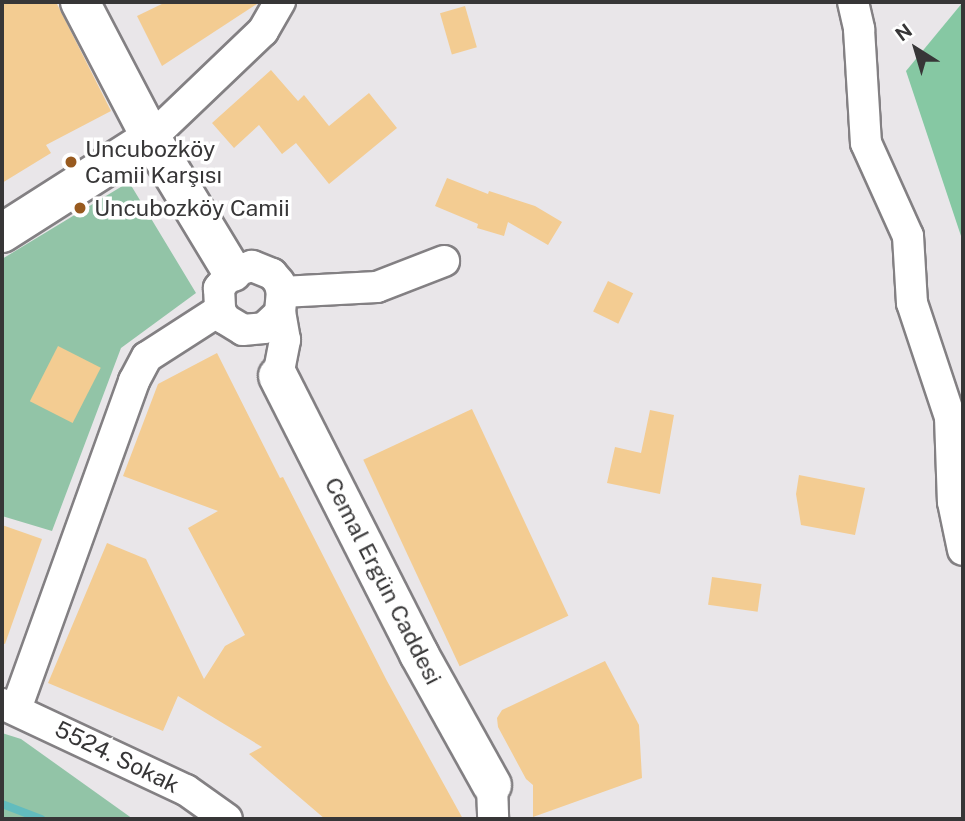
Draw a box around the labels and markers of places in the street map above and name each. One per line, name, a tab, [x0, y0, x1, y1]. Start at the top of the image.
place label: Uncubozköy Camii Karşısı	[85, 135, 222, 189]
marker: Uncubozköy Camii Karşısı	[63, 154, 79, 170]
place label: Uncubozköy Camii	[94, 194, 290, 222]
marker: Uncubozköy Camii	[72, 200, 88, 216]

